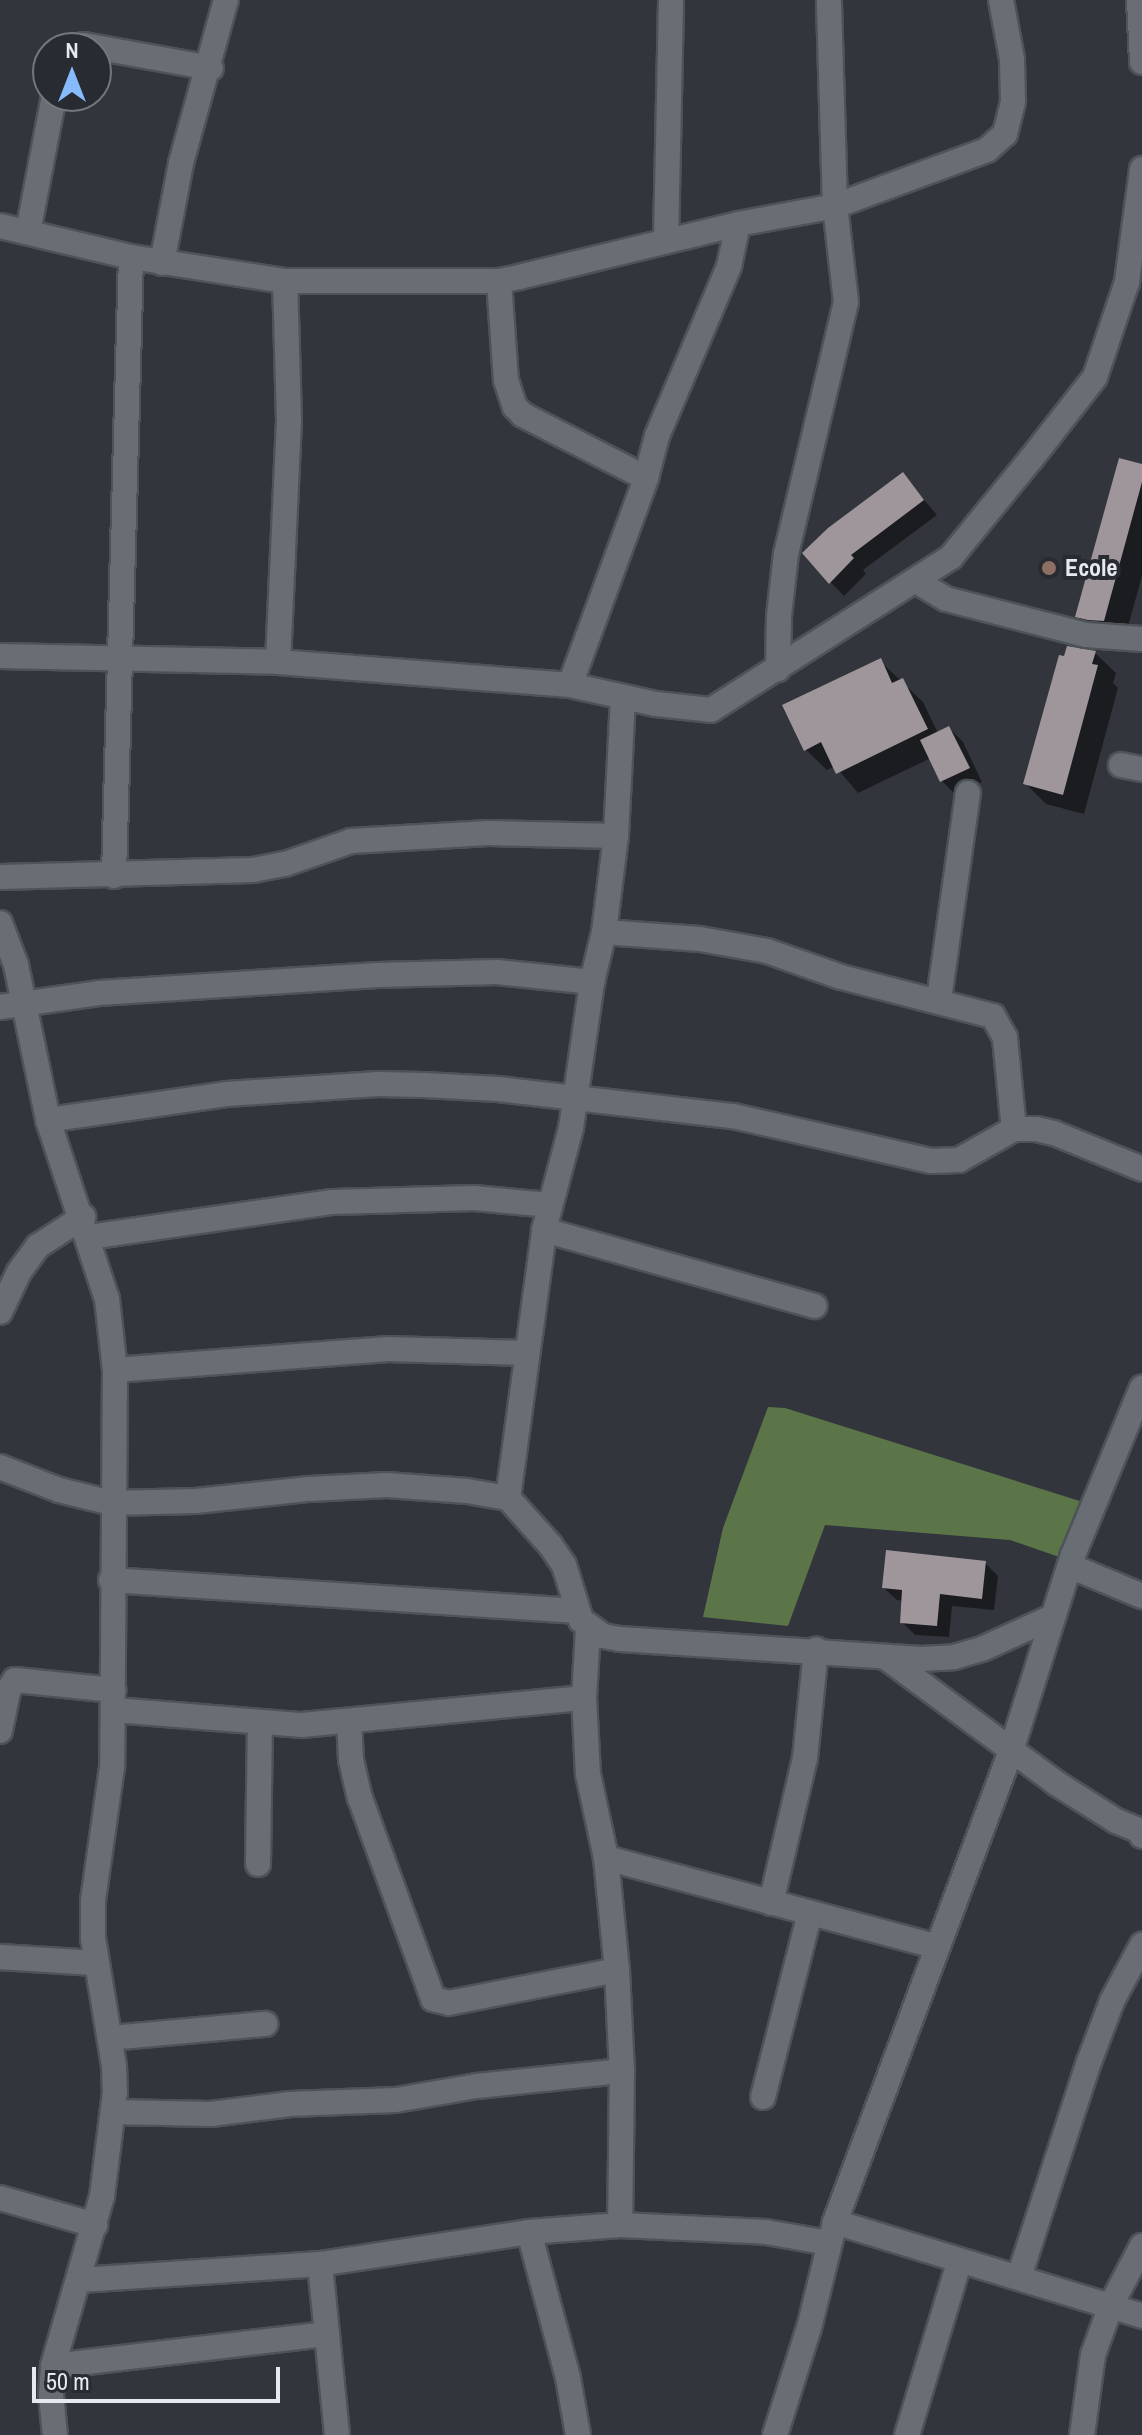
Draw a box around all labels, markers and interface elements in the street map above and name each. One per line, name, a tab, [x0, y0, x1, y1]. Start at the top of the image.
north arrow	[32, 32, 112, 112]
text: N	[65, 35, 79, 65]
place label: Ecole	[1065, 554, 1118, 582]
marker: Ecole	[1040, 559, 1058, 577]
scale bar	[36, 2351, 284, 2401]
text: 50 m	[46, 2365, 90, 2397]

